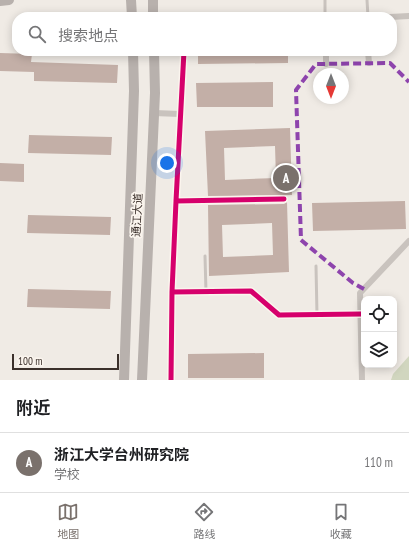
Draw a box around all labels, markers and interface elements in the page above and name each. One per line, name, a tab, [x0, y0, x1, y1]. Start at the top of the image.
search box	[12, 12, 397, 56]
icon: search	[26, 23, 48, 45]
text: 搜索地点	[58, 26, 118, 45]
north arrow	[313, 68, 349, 104]
your location	[157, 153, 177, 173]
pin: A	[273, 163, 299, 193]
street label: 通江大道	[129, 193, 145, 237]
map controls	[361, 296, 397, 368]
button: locate	[361, 296, 397, 332]
button: layers	[361, 332, 397, 368]
scale bar	[12, 352, 119, 371]
text: 100 m	[18, 354, 42, 368]
text: 附近	[16, 397, 50, 419]
text: 浙江大学台州研究院	[54, 445, 189, 464]
text: A	[26, 454, 32, 471]
text: 110 m	[364, 454, 393, 471]
text: 学校	[54, 466, 80, 483]
tab: 地图	[57, 501, 79, 541]
tab: 路线	[193, 501, 215, 541]
tab: 收藏	[330, 501, 352, 541]

